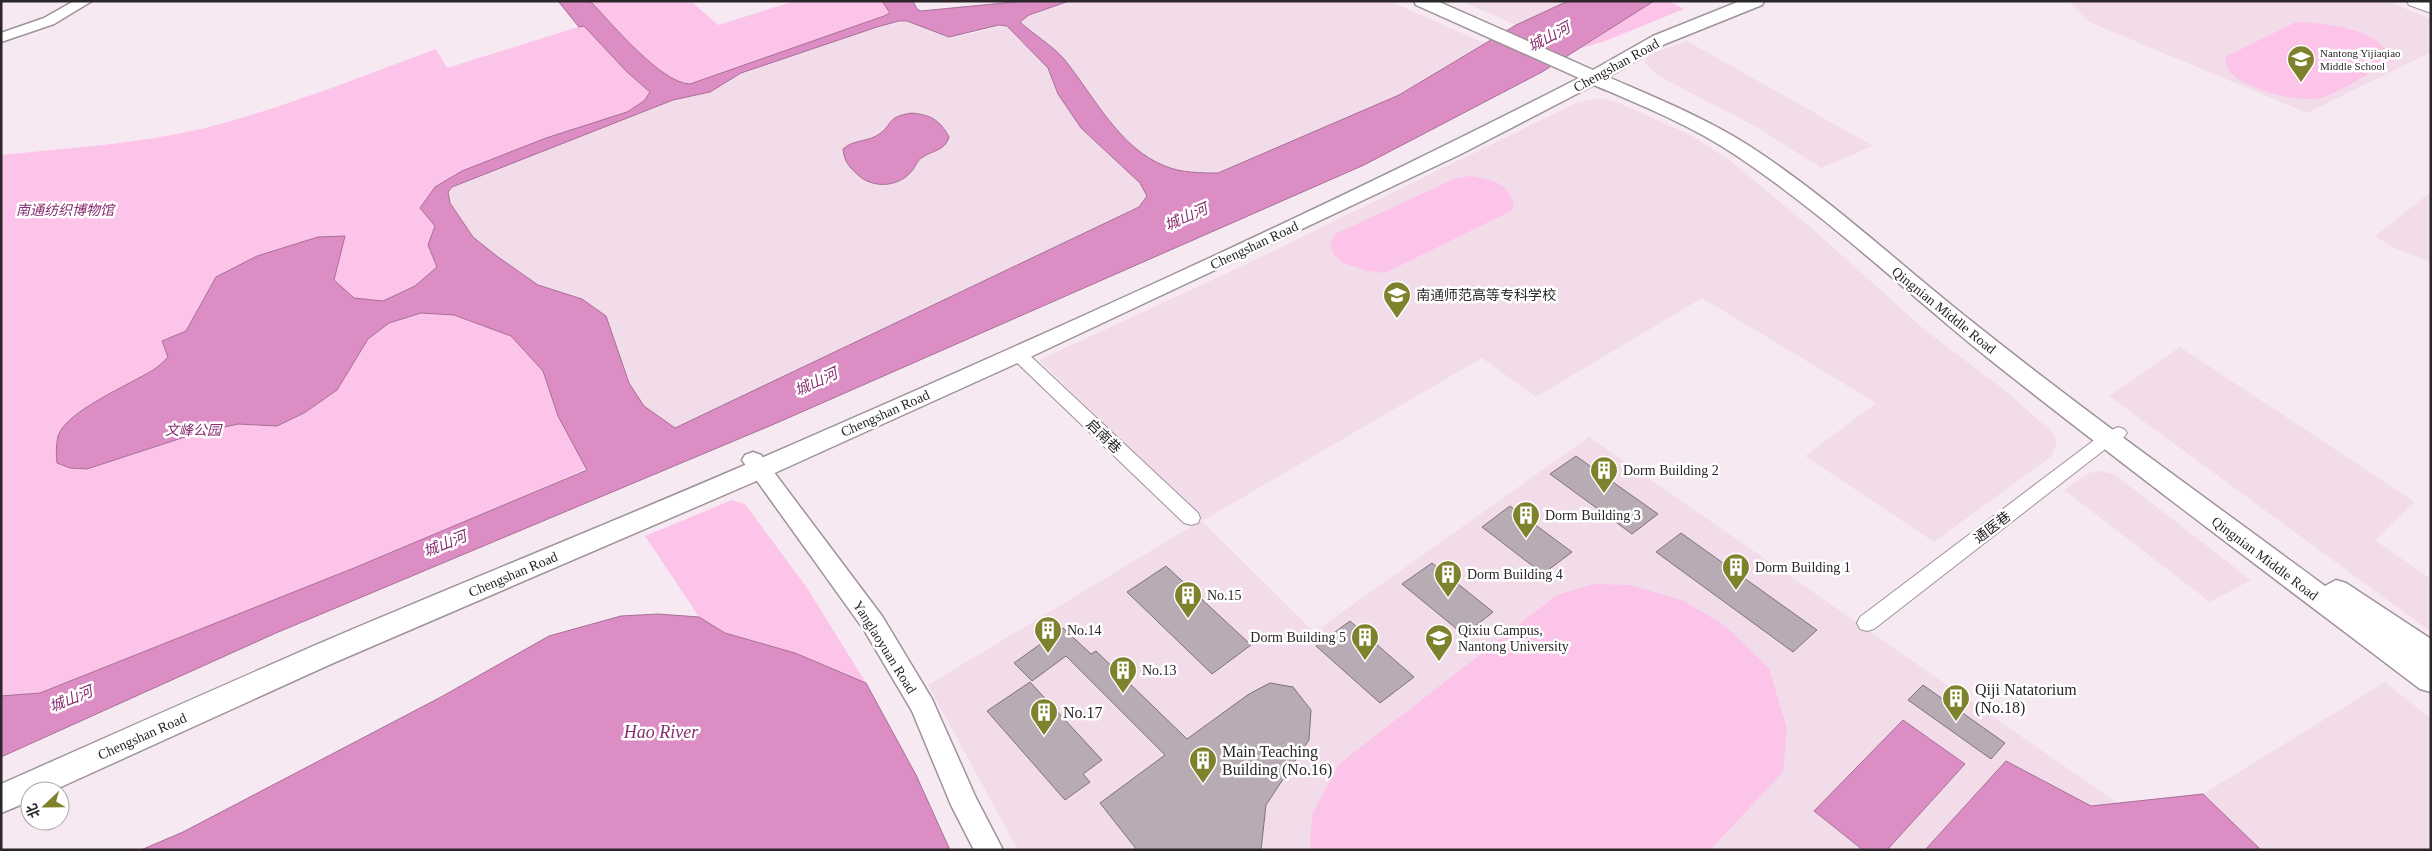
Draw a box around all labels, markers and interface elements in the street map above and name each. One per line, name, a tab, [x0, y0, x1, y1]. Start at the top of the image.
water label: 城山河	[1525, 18, 1575, 55]
street label: Chengshan Road	[1571, 36, 1662, 95]
school or university icon: Nantong Yijiaqiao Middle School	[2286, 44, 2316, 83]
place label: Nantong Yijiaqiao Middle School	[2320, 47, 2401, 72]
water label: 城山河	[1162, 199, 1213, 233]
park label: 南通纺织博物馆	[16, 203, 116, 218]
street label: Chengshan Road	[1208, 219, 1301, 272]
street label: Qingnian Middle Road	[1889, 264, 1999, 357]
school or university icon: 南通师范高等专科学校	[1382, 280, 1412, 319]
place label: 南通师范高等专科学校	[1416, 287, 1556, 303]
water label: 城山河	[792, 364, 842, 399]
street label: Chengshan Road	[839, 387, 932, 440]
street label: 启南巷	[1083, 416, 1124, 456]
park label: 文峰公园	[165, 423, 223, 438]
building icon: Dorm Building 2	[1589, 455, 1619, 494]
place label: Dorm Building 2	[1623, 463, 1719, 478]
building icon: Dorm Building 3	[1511, 500, 1541, 539]
place label: Dorm Building 3	[1545, 508, 1641, 523]
street label: 通医巷	[1971, 509, 2014, 546]
street label: Qingnian Middle Road	[2209, 514, 2321, 603]
water label: 城山河	[421, 527, 472, 560]
street label: Chengshan Road	[466, 549, 560, 600]
building icon: Dorm Building 1	[1721, 552, 1751, 591]
building icon: Dorm Building 4	[1433, 559, 1463, 598]
place label: Dorm Building 1	[1755, 560, 1851, 575]
place label: Dorm Building 4	[1467, 567, 1563, 582]
building icon: No.15	[1173, 580, 1203, 619]
place label: No.15	[1207, 588, 1242, 603]
street label: Yanglaoyuan Road	[850, 598, 919, 696]
building icon: No.14	[1033, 615, 1063, 654]
building icon: Dorm Building 5	[1350, 622, 1380, 661]
place label: No.14	[1067, 623, 1102, 638]
school or university icon: Qixiu Campus, Nantong University	[1424, 623, 1454, 662]
place label: Qixiu Campus, Nantong University	[1458, 623, 1569, 654]
place label: Dorm Building 5	[1250, 630, 1346, 645]
building icon: No.13	[1108, 655, 1138, 694]
place label: No.13	[1142, 663, 1177, 678]
place label: Qiji Natatorium (No.18)	[1975, 681, 2077, 717]
water label: 城山河	[47, 682, 98, 715]
building icon: Qiji Natatorium (No.18)	[1941, 683, 1971, 722]
building icon: No.17	[1029, 697, 1059, 736]
place label: No.17	[1063, 704, 1103, 721]
street label: Chengshan Road	[96, 710, 189, 763]
water label: Hao River	[623, 722, 699, 742]
place label: Main Teaching Building (No.16)	[1222, 743, 1332, 779]
building icon: Main Teaching Building (No.16)	[1188, 745, 1218, 784]
north arrow	[20, 781, 70, 831]
text: 北	[24, 801, 43, 820]

